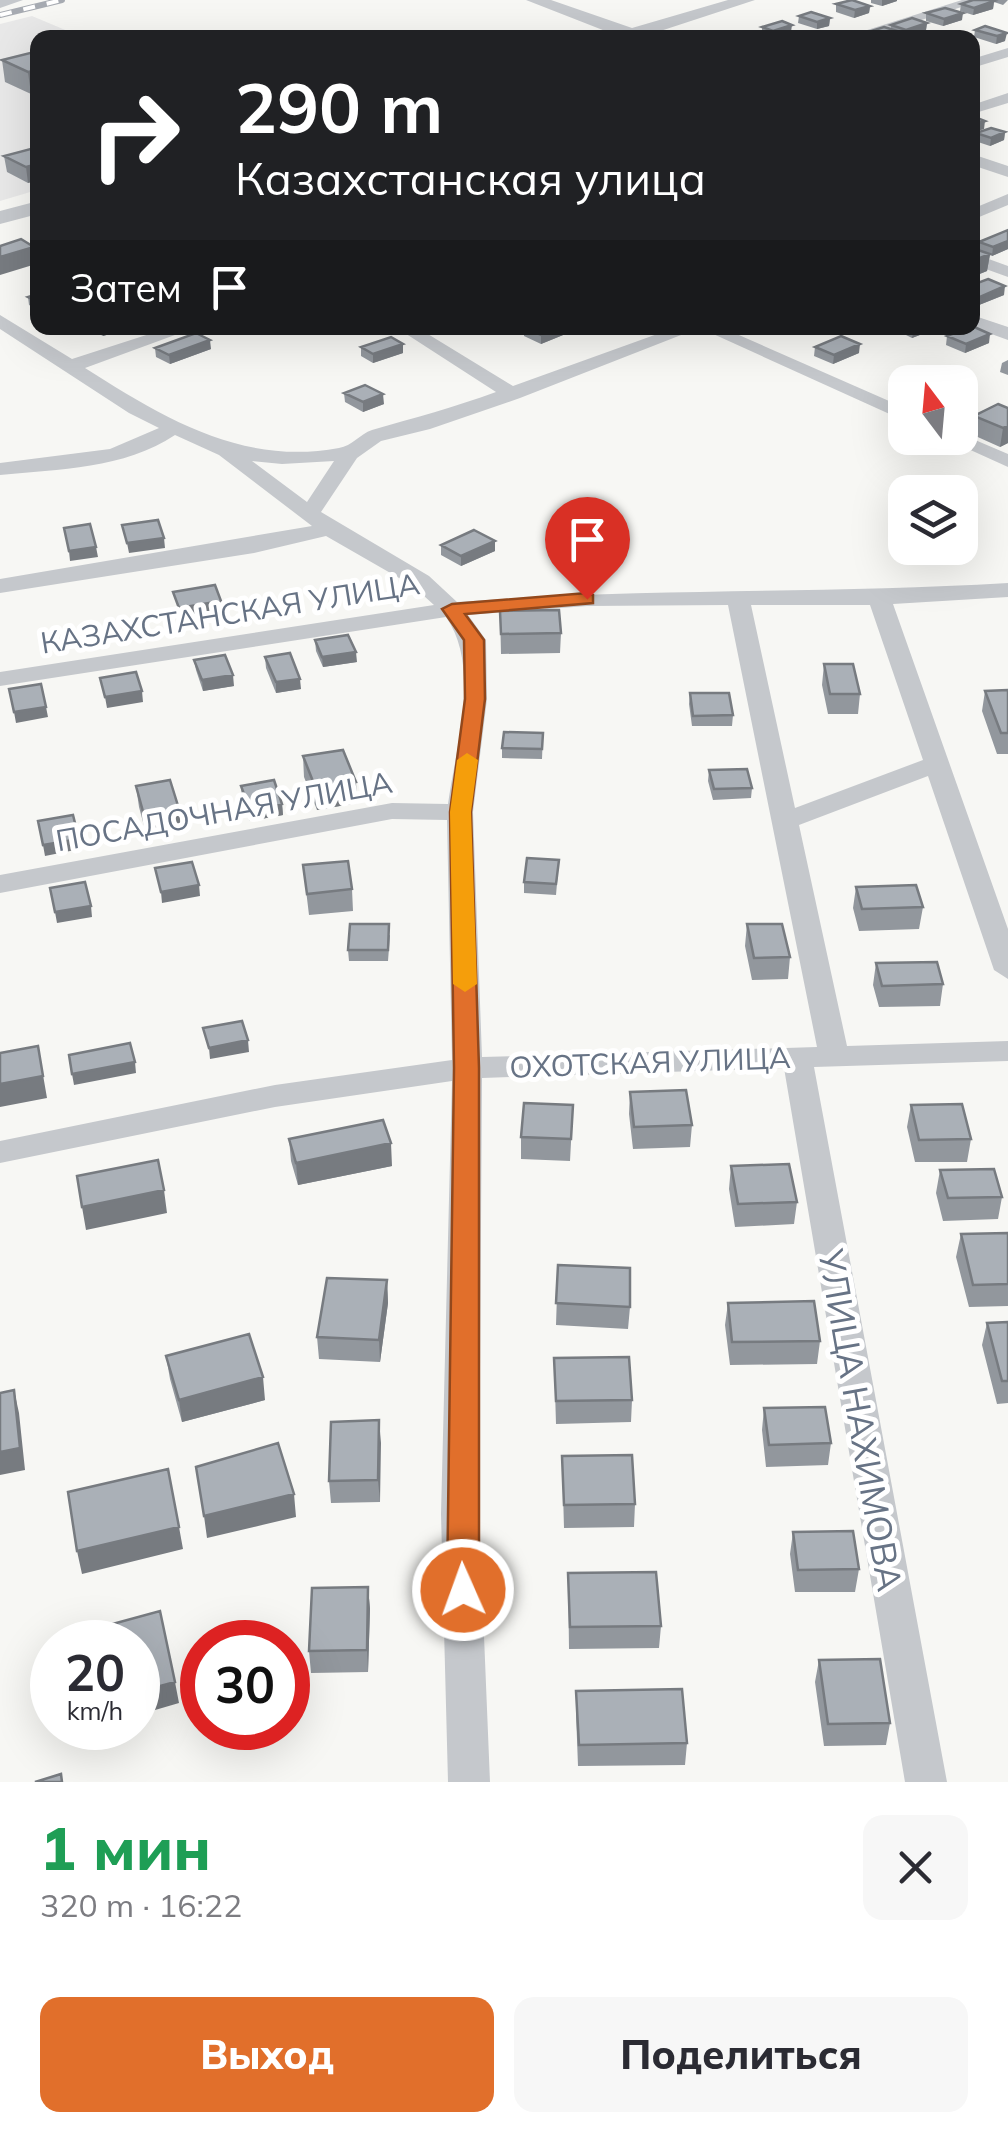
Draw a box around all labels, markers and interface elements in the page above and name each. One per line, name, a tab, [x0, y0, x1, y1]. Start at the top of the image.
text: 290 m	[235, 63, 443, 151]
icon: right	[70, 70, 200, 200]
text: Казахстанская улица	[235, 150, 706, 206]
icon: arrive	[202, 260, 257, 315]
text: Затем	[70, 264, 182, 312]
north arrow	[888, 365, 978, 455]
map controls	[888, 365, 978, 565]
button: layers	[888, 475, 978, 565]
pin	[545, 497, 630, 600]
icon: arrive	[560, 512, 615, 567]
street label: КАЗАХСТАНСКАЯ УЛИЦА	[38, 564, 422, 662]
street label: ПОСАДОЧНАЯ УЛИЦА	[53, 763, 395, 859]
street label: ОХОТСКАЯ УЛИЦА	[509, 1038, 791, 1086]
street label: УЛИЦА НАХИМОВА	[809, 1245, 913, 1595]
position arrow	[411, 1538, 515, 1642]
speed limit sign: 30	[180, 1620, 310, 1750]
text: 20	[65, 1641, 125, 1704]
text: km/h	[67, 1695, 123, 1726]
text: 1 мин	[40, 1810, 211, 1885]
button: close	[863, 1815, 968, 1920]
text: 320 m · 16:22	[40, 1885, 242, 1925]
button: Выход	[40, 1997, 494, 2112]
button: Поделиться	[514, 1997, 968, 2112]

